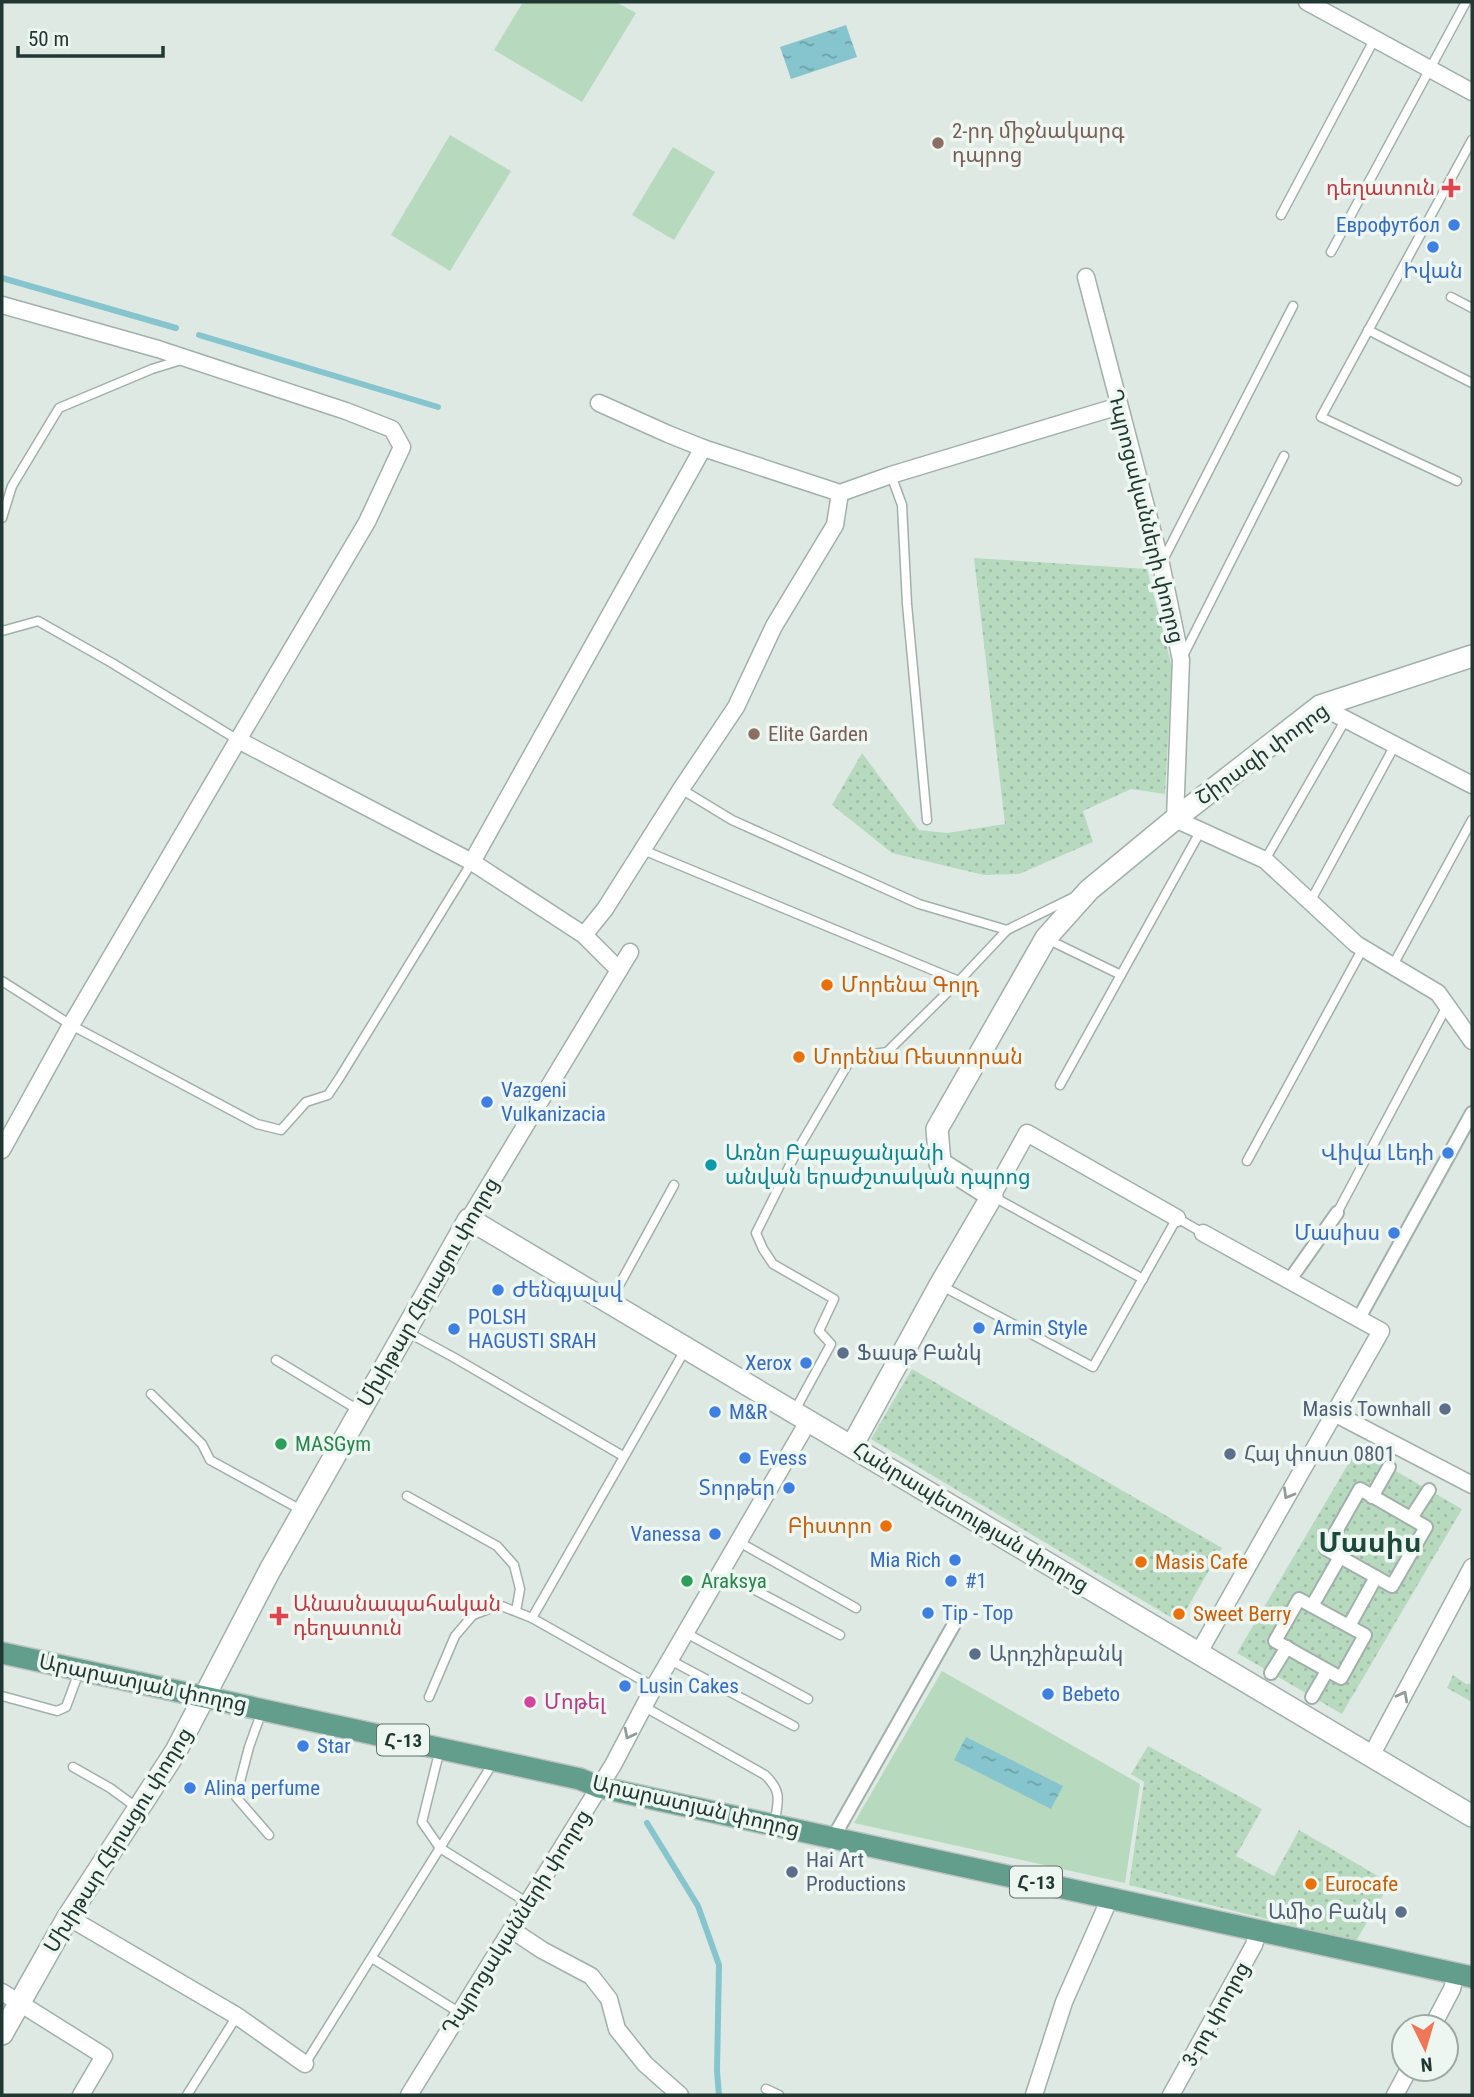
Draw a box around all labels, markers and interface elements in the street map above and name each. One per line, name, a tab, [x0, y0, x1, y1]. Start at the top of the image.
scale bar	[18, 14, 163, 58]
text: 50 m	[28, 27, 69, 51]
place label: 2-րդ միջնակարգ դպրոց	[952, 119, 1125, 167]
marker: 2-րդ միջնակարգ դպրոց	[930, 135, 946, 151]
place label: դեղատուն	[1326, 176, 1435, 200]
marker: դեղատուն	[1441, 178, 1461, 198]
place label: Еврофутбол	[1336, 213, 1440, 237]
marker: Еврофутбол	[1446, 217, 1462, 233]
marker: Իվան	[1425, 239, 1441, 255]
place label: Իվան	[1403, 259, 1463, 283]
street label: Դպրոցականների փողոց	[1103, 386, 1189, 646]
street label: Շիրազի փողոց	[1191, 698, 1333, 810]
place label: Elite Garden	[768, 722, 868, 746]
marker: Elite Garden	[746, 726, 762, 742]
place label: Մորենա Գոլդ	[841, 973, 980, 997]
marker: Մորենա Գոլդ	[819, 977, 835, 993]
place label: Մորենա Ռեստորան	[813, 1045, 1023, 1069]
marker: Մորենա Ռեստորան	[791, 1049, 807, 1065]
place label: Vazgeni Vulkanizacia	[501, 1078, 606, 1126]
marker: Vazgeni Vulkanizacia	[479, 1094, 495, 1110]
place label: Առնո Բաբաջանյանի անվան երաժշտական դպրոց	[725, 1141, 1031, 1189]
place label: Վիվա Լեդի	[1321, 1141, 1434, 1165]
marker: Վիվա Լեդի	[1440, 1145, 1456, 1161]
marker: Առնո Բաբաջանյանի անվան երաժշտական դպրոց	[703, 1157, 719, 1173]
street label: Մխիթար Հերացու փողոց	[352, 1173, 504, 1411]
place label: Մասիսս	[1294, 1221, 1380, 1245]
marker: Մասիսս	[1386, 1225, 1402, 1241]
place label: Ժենգյալսվ	[512, 1278, 623, 1302]
marker: Ժենգյալսվ	[490, 1282, 506, 1298]
place label: POLSH HAGUSTI SRAH	[468, 1305, 596, 1353]
place label: Armin Style	[993, 1316, 1088, 1340]
marker: Armin Style	[971, 1320, 987, 1336]
marker: POLSH HAGUSTI SRAH	[446, 1321, 462, 1337]
place label: Ֆասթ Բանկ	[857, 1341, 981, 1365]
marker: Ֆասթ Բանկ	[835, 1345, 851, 1361]
place label: Xerox	[745, 1351, 792, 1375]
marker: Xerox	[798, 1355, 814, 1371]
place label: Masis Townhall	[1303, 1397, 1431, 1421]
place label: M&R	[729, 1400, 767, 1424]
marker: Masis Townhall	[1437, 1401, 1453, 1417]
marker: M&R	[707, 1404, 723, 1420]
place label: MASGym	[295, 1432, 371, 1456]
marker: MASGym	[273, 1436, 289, 1452]
street label: Հանրապետության փողոց	[849, 1437, 1093, 1597]
place label: Հայ փոստ 0801	[1244, 1442, 1395, 1466]
place label: Evess	[759, 1446, 807, 1470]
marker: Հայ փոստ 0801	[1222, 1446, 1238, 1462]
marker: Evess	[737, 1450, 753, 1466]
place label: Տորթեր	[699, 1476, 775, 1500]
marker: Տորթեր	[781, 1480, 797, 1496]
one-way arrow	[1283, 1487, 1296, 1499]
place label: Բիստրո	[788, 1514, 872, 1538]
marker: Բիստրո	[878, 1518, 894, 1534]
place label: Vanessa	[630, 1522, 701, 1546]
marker: Vanessa	[707, 1526, 723, 1542]
district label: Մասիս	[1318, 1526, 1422, 1559]
place label: Mia Rich	[870, 1548, 941, 1572]
place label: Masis Cafe	[1155, 1550, 1248, 1574]
marker: Mia Rich	[947, 1552, 963, 1568]
marker: Masis Cafe	[1133, 1554, 1149, 1570]
place label: Araksya	[701, 1569, 767, 1593]
place label: #1	[965, 1569, 987, 1593]
marker: Araksya	[679, 1573, 695, 1589]
marker: #1	[943, 1573, 959, 1589]
place label: Անասնապահական դեղատուն	[293, 1592, 501, 1640]
place label: Tip - Top	[942, 1601, 1013, 1625]
place label: Sweet Berry	[1193, 1602, 1292, 1626]
marker: Tip - Top	[920, 1605, 936, 1621]
marker: Sweet Berry	[1171, 1606, 1187, 1622]
marker: Անասնապահական դեղատուն	[271, 1608, 287, 1624]
place label: Արդշինբանկ	[989, 1642, 1123, 1666]
marker: Արդշինբանկ	[967, 1646, 983, 1662]
street label: Արարատյան փողոց	[37, 1649, 249, 1717]
place label: Lusin Cakes	[639, 1674, 739, 1698]
marker: Lusin Cakes	[617, 1678, 633, 1694]
place label: Bebeto	[1062, 1682, 1120, 1706]
marker: Bebeto	[1040, 1686, 1056, 1702]
place label: Մոթել	[544, 1690, 606, 1714]
one-way arrow	[1395, 1691, 1409, 1703]
marker: Մոթել	[522, 1694, 538, 1710]
street label: Մխիթար Հերացու փողոց	[39, 1723, 197, 1957]
road number: Հ-13	[377, 1724, 429, 1756]
one-way arrow	[624, 1727, 637, 1740]
place label: Star	[317, 1734, 351, 1758]
marker: Star	[295, 1738, 311, 1754]
street label: Արարատյան փողոց	[590, 1770, 802, 1842]
place label: Alina perfume	[204, 1776, 320, 1800]
marker: Alina perfume	[182, 1780, 198, 1796]
street label: Դպրոցականների փողոց	[437, 1805, 595, 2039]
place label: Hai Art Productions	[806, 1848, 906, 1896]
marker: Hai Art Productions	[784, 1864, 800, 1880]
road number: Հ-13	[1010, 1866, 1062, 1898]
place label: Eurocafe	[1325, 1872, 1398, 1896]
marker: Eurocafe	[1303, 1876, 1319, 1892]
place label: Ամիօ Բանկ	[1268, 1900, 1387, 1924]
marker: Ամիօ Բանկ	[1393, 1904, 1409, 1920]
street label: 3-րդ փողոց	[1177, 1958, 1255, 2070]
north arrow	[1390, 2013, 1460, 2083]
text: N	[1420, 2052, 1433, 2076]

